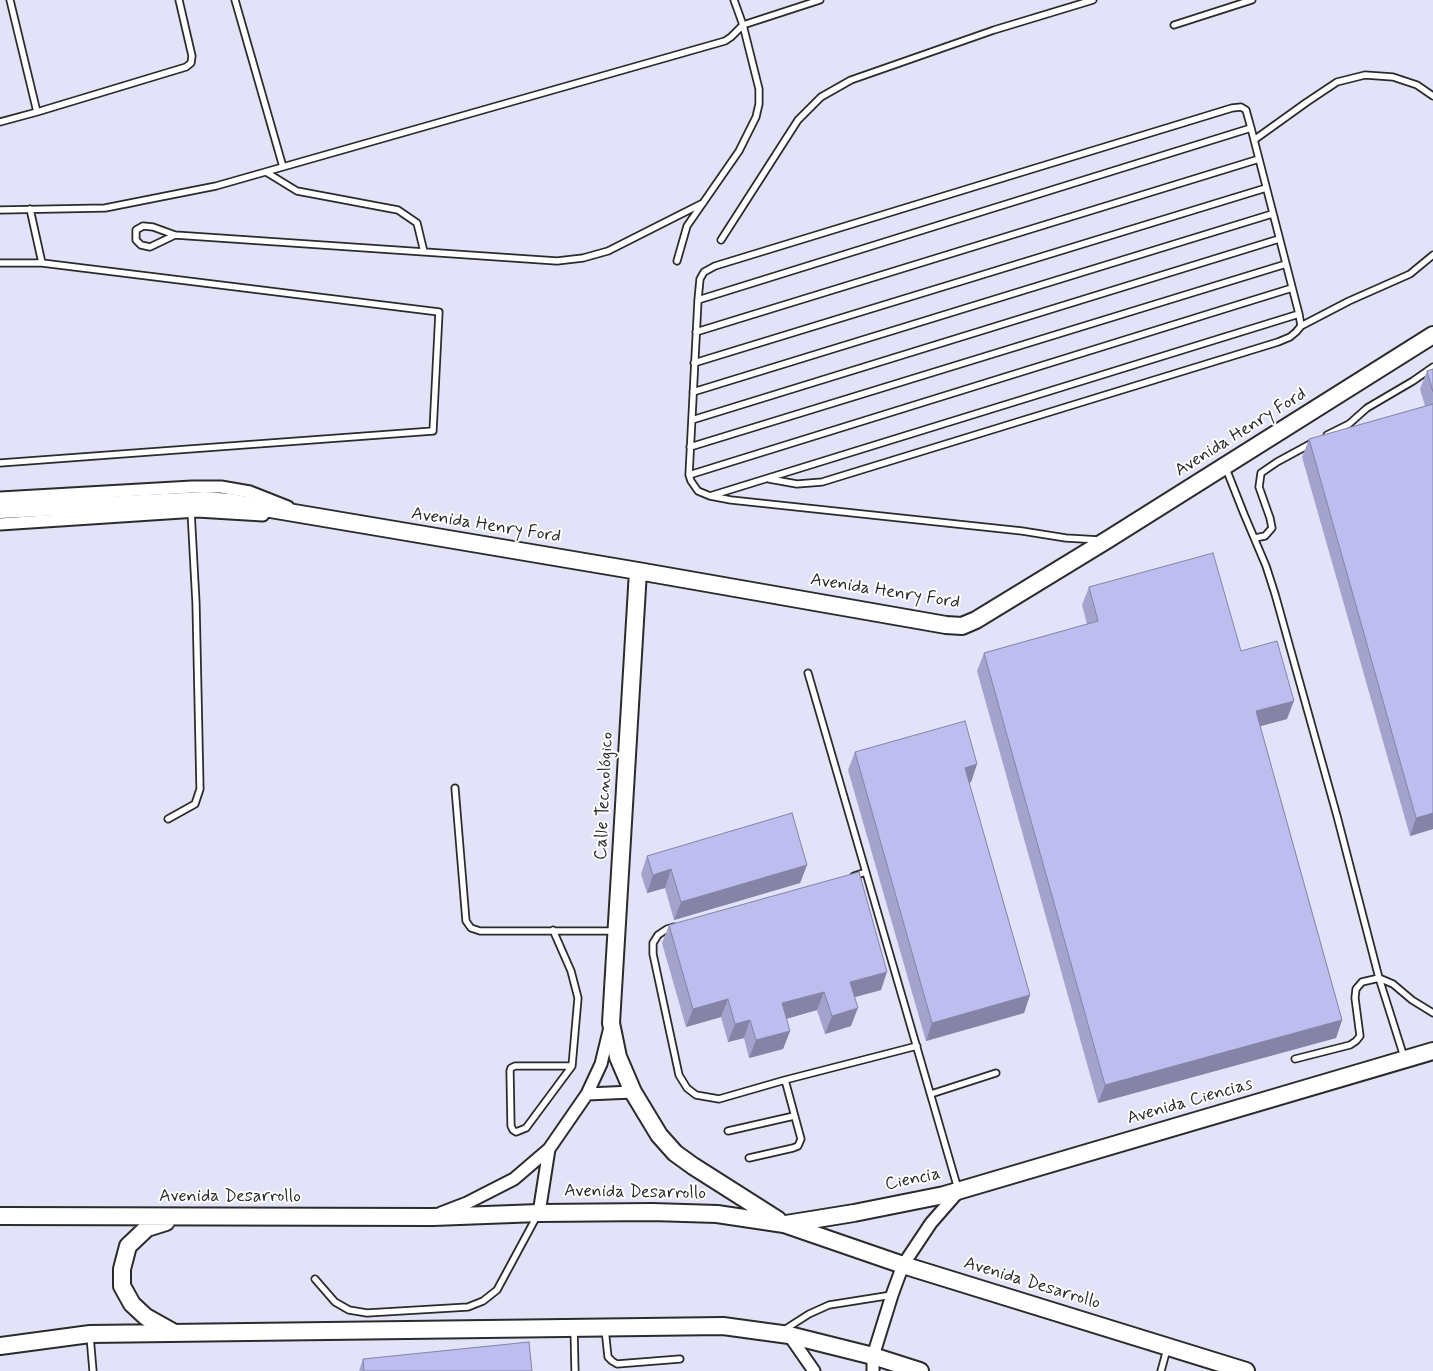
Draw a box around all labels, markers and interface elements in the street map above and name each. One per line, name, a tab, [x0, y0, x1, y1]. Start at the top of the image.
street label: Avenida Henry Ford	[1171, 384, 1311, 482]
street label: Avenida Henry Ford	[410, 504, 562, 548]
street label: Avenida Henry Ford	[809, 570, 961, 614]
street label: Calle Tecnológico	[591, 731, 619, 861]
street label: Avenida Ciencias	[1125, 1074, 1255, 1130]
street label: Ciencia	[883, 1164, 943, 1196]
street label: Avenida Desarrollo	[564, 1181, 706, 1205]
street label: Avenida Desarrollo	[159, 1186, 301, 1208]
street label: Avenida Desarrollo	[961, 1253, 1103, 1315]

